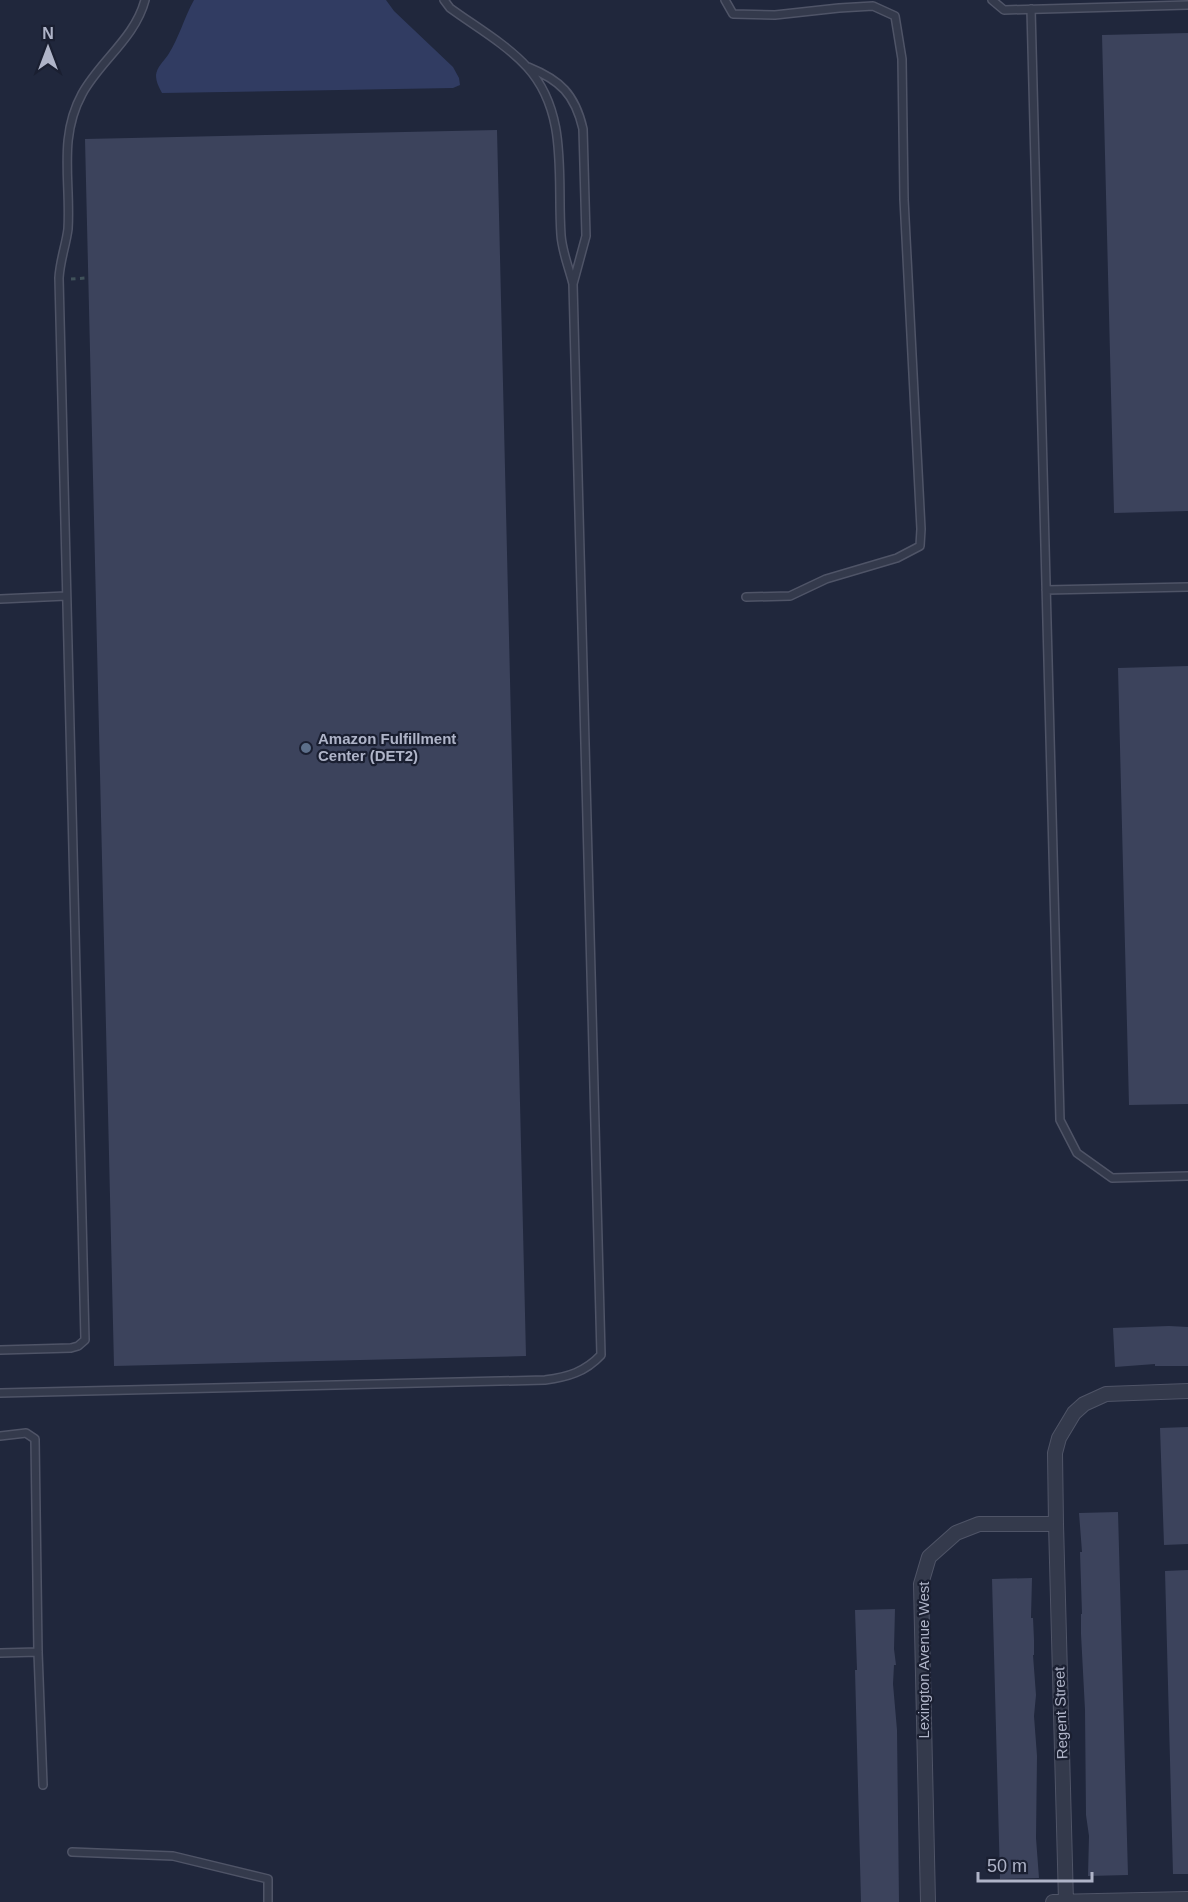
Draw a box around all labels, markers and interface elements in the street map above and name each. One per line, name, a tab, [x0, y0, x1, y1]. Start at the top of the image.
north arrow	[18, 18, 78, 78]
text: N	[42, 25, 54, 42]
place label: Amazon Fulfillment Center (DET2)	[318, 730, 456, 764]
marker: Amazon Fulfillment Center (DET2)	[299, 741, 313, 755]
street label: Lexington Avenue West	[915, 1581, 932, 1739]
street label: Regent Street	[1050, 1666, 1071, 1760]
scale bar	[978, 1845, 1092, 1883]
text: 50 m	[987, 1856, 1027, 1876]

